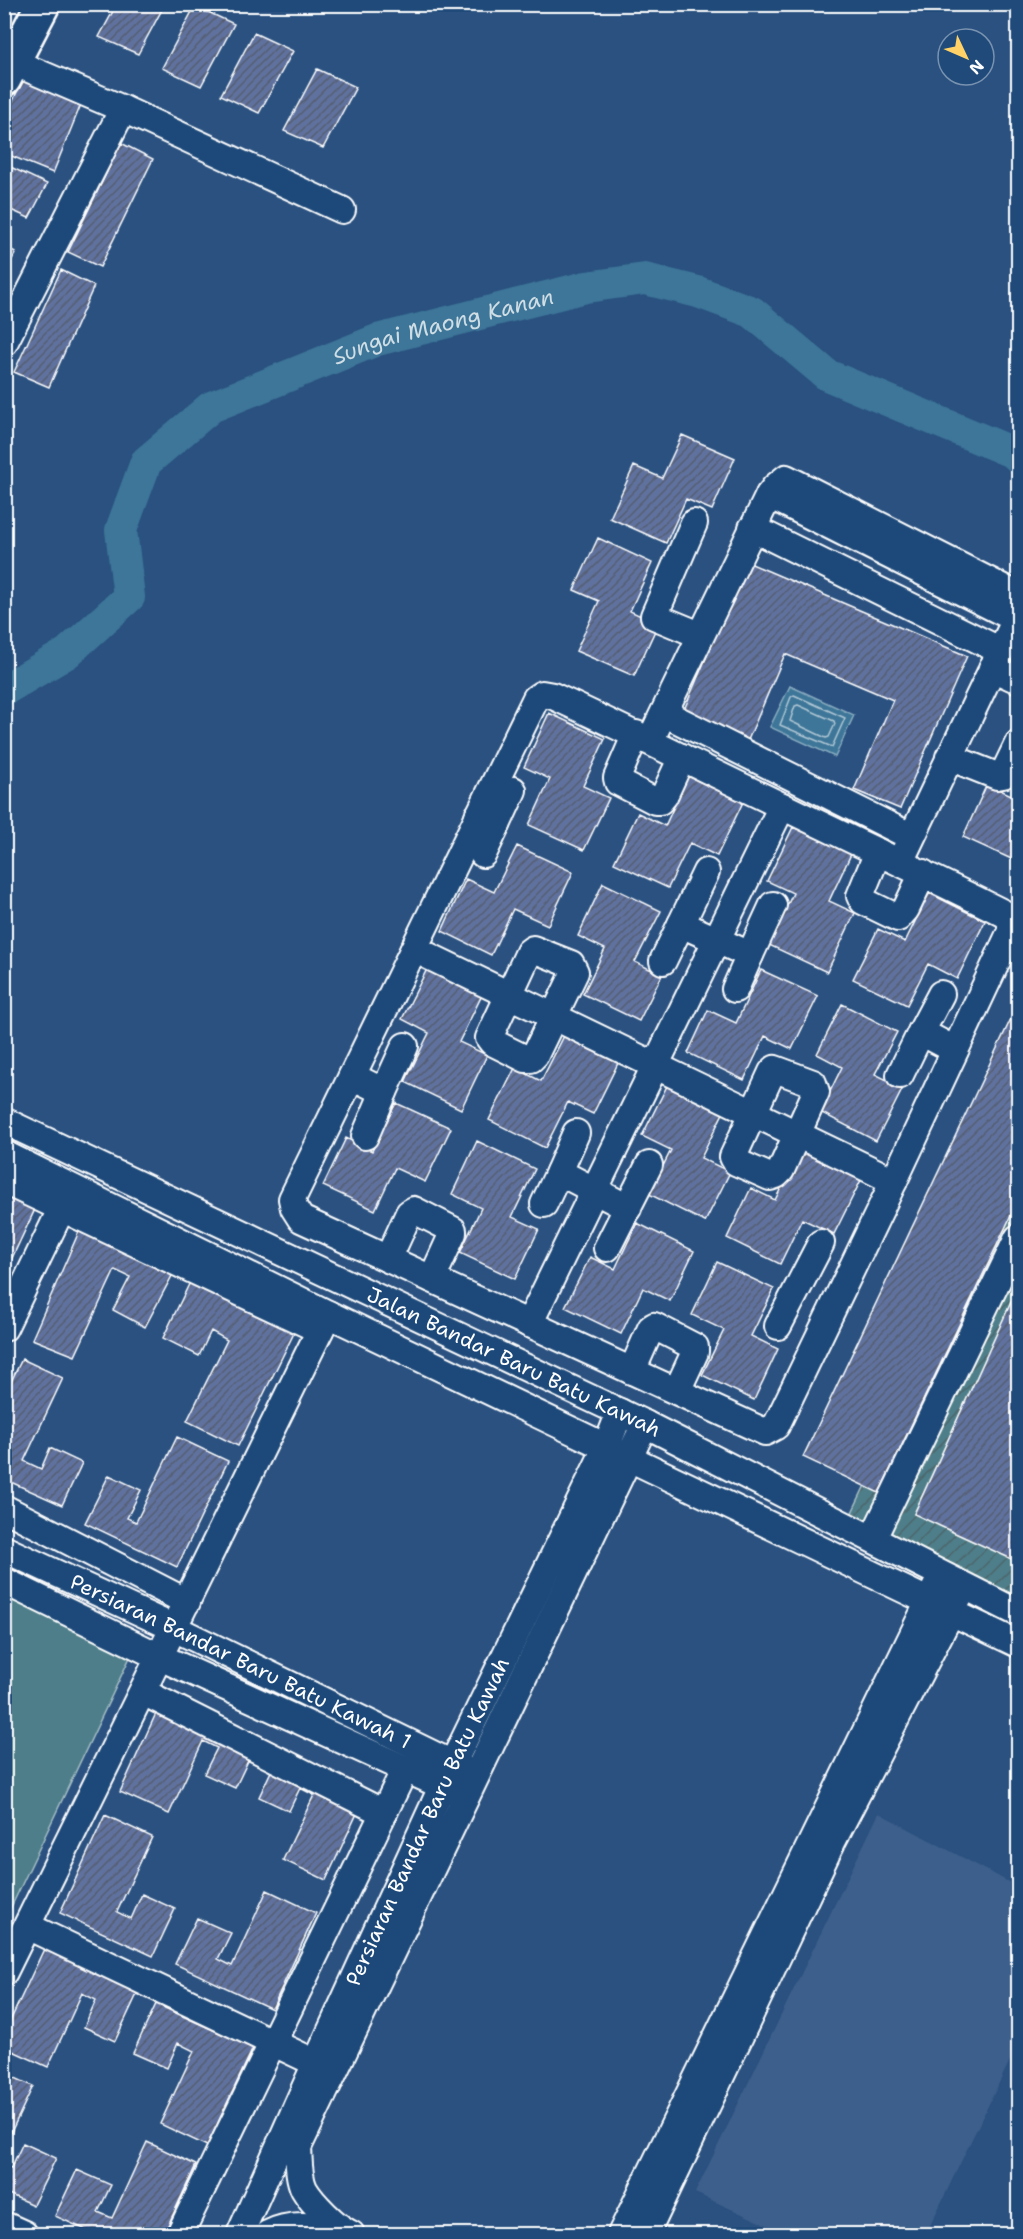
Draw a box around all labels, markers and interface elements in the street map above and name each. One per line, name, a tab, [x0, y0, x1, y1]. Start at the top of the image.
north arrow	[936, 27, 996, 87]
text: N	[964, 55, 988, 79]
water label: Sungai Maong Kanan	[328, 281, 557, 371]
street label: Jalan Bandar Baru Batu Kawah	[362, 1281, 666, 1444]
street label: Persiaran Bandar Baru Batu Kawah 1	[66, 1568, 416, 1756]
street label: Persiaran Bandar Baru Batu Kawah	[339, 1653, 516, 1990]

